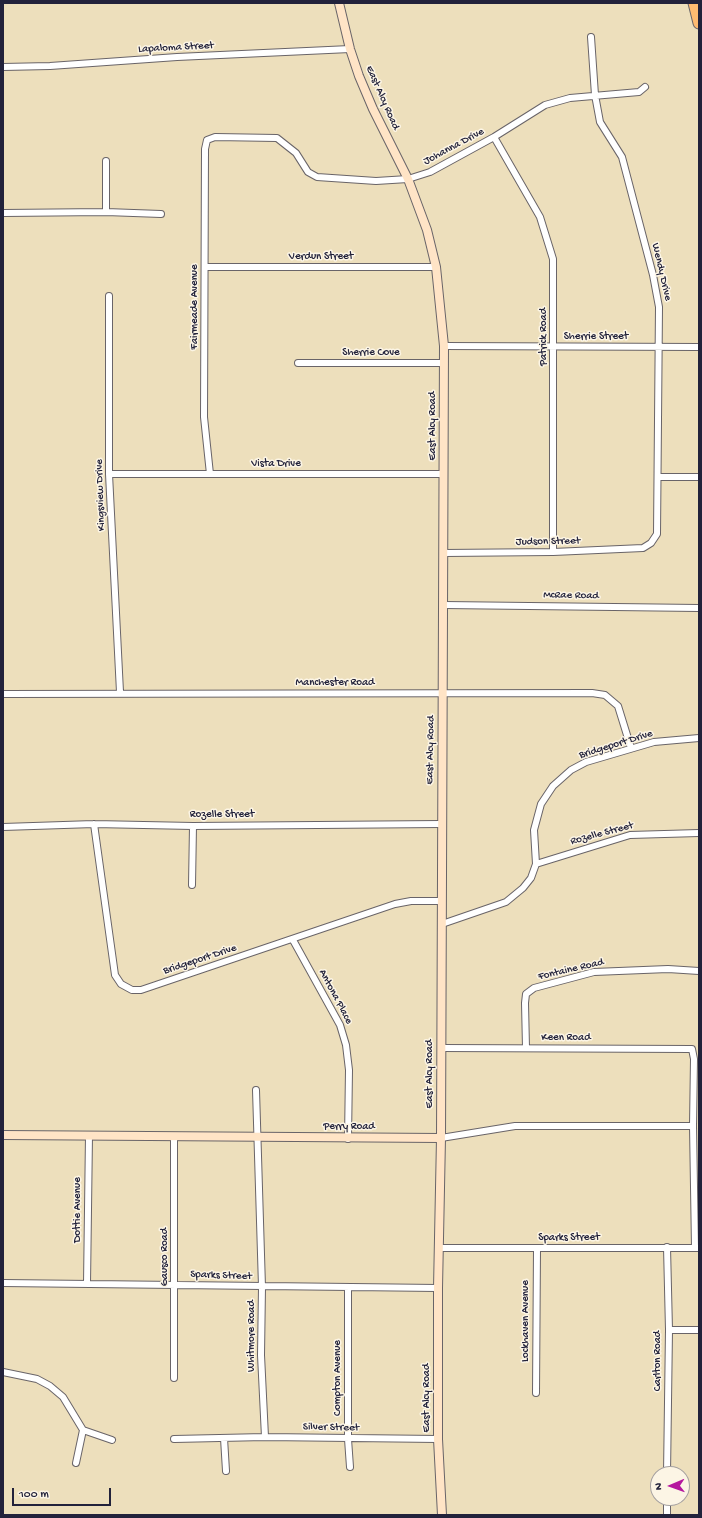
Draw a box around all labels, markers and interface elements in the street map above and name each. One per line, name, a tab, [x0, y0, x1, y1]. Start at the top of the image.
street label: Lapaloma Street	[138, 39, 214, 57]
street label: East Alcy Road	[362, 64, 402, 132]
street label: Johanna Drive	[421, 126, 487, 168]
street label: Wendy Drive	[648, 242, 674, 302]
street label: Verdun Street	[289, 250, 353, 264]
street label: Fairmeade Avenue	[188, 264, 202, 350]
street label: Patrick Road	[537, 308, 551, 366]
street label: Sherrie Street	[564, 330, 628, 344]
street label: Sherrie Cove	[342, 346, 400, 360]
street label: East Alcy Road	[426, 392, 440, 460]
street label: Vista Drive	[251, 457, 301, 471]
street label: Kingsview Drive	[93, 459, 109, 531]
street label: Judson Street	[516, 535, 580, 549]
street label: McRae Road	[543, 589, 599, 603]
street label: Manchester Road	[295, 676, 375, 690]
street label: East Alcy Road	[424, 715, 438, 785]
street label: Bridgeport Drive	[578, 728, 654, 762]
street label: Rozelle Street	[190, 808, 254, 822]
street label: Rozelle Street	[569, 819, 635, 849]
street label: Bridgeport Drive	[162, 942, 238, 978]
street label: Fontaine Road	[537, 956, 605, 984]
street label: Antona Place	[315, 967, 355, 1027]
street label: Keen Road	[541, 1031, 591, 1045]
street label: East Alcy Road	[423, 1040, 437, 1108]
street label: Perry Road	[323, 1120, 375, 1134]
street label: Dottie Avenue	[71, 1177, 85, 1243]
street label: Gausco Road	[158, 1228, 172, 1286]
street label: Sparks Street	[538, 1231, 600, 1245]
street label: Sparks Street	[190, 1268, 252, 1284]
street label: Lockhaven Avenue	[519, 1280, 533, 1362]
street label: Whitmore Road	[245, 1300, 259, 1372]
street label: Carlton Road	[651, 1331, 665, 1391]
street label: Compton Avenue	[331, 1340, 345, 1416]
street label: East Alcy Road	[420, 1364, 434, 1432]
street label: Silver Street	[303, 1421, 359, 1435]
north arrow	[650, 1466, 690, 1506]
scale bar	[14, 1480, 113, 1506]
text: N	[653, 1483, 665, 1490]
text: 100 m	[19, 1488, 49, 1502]

